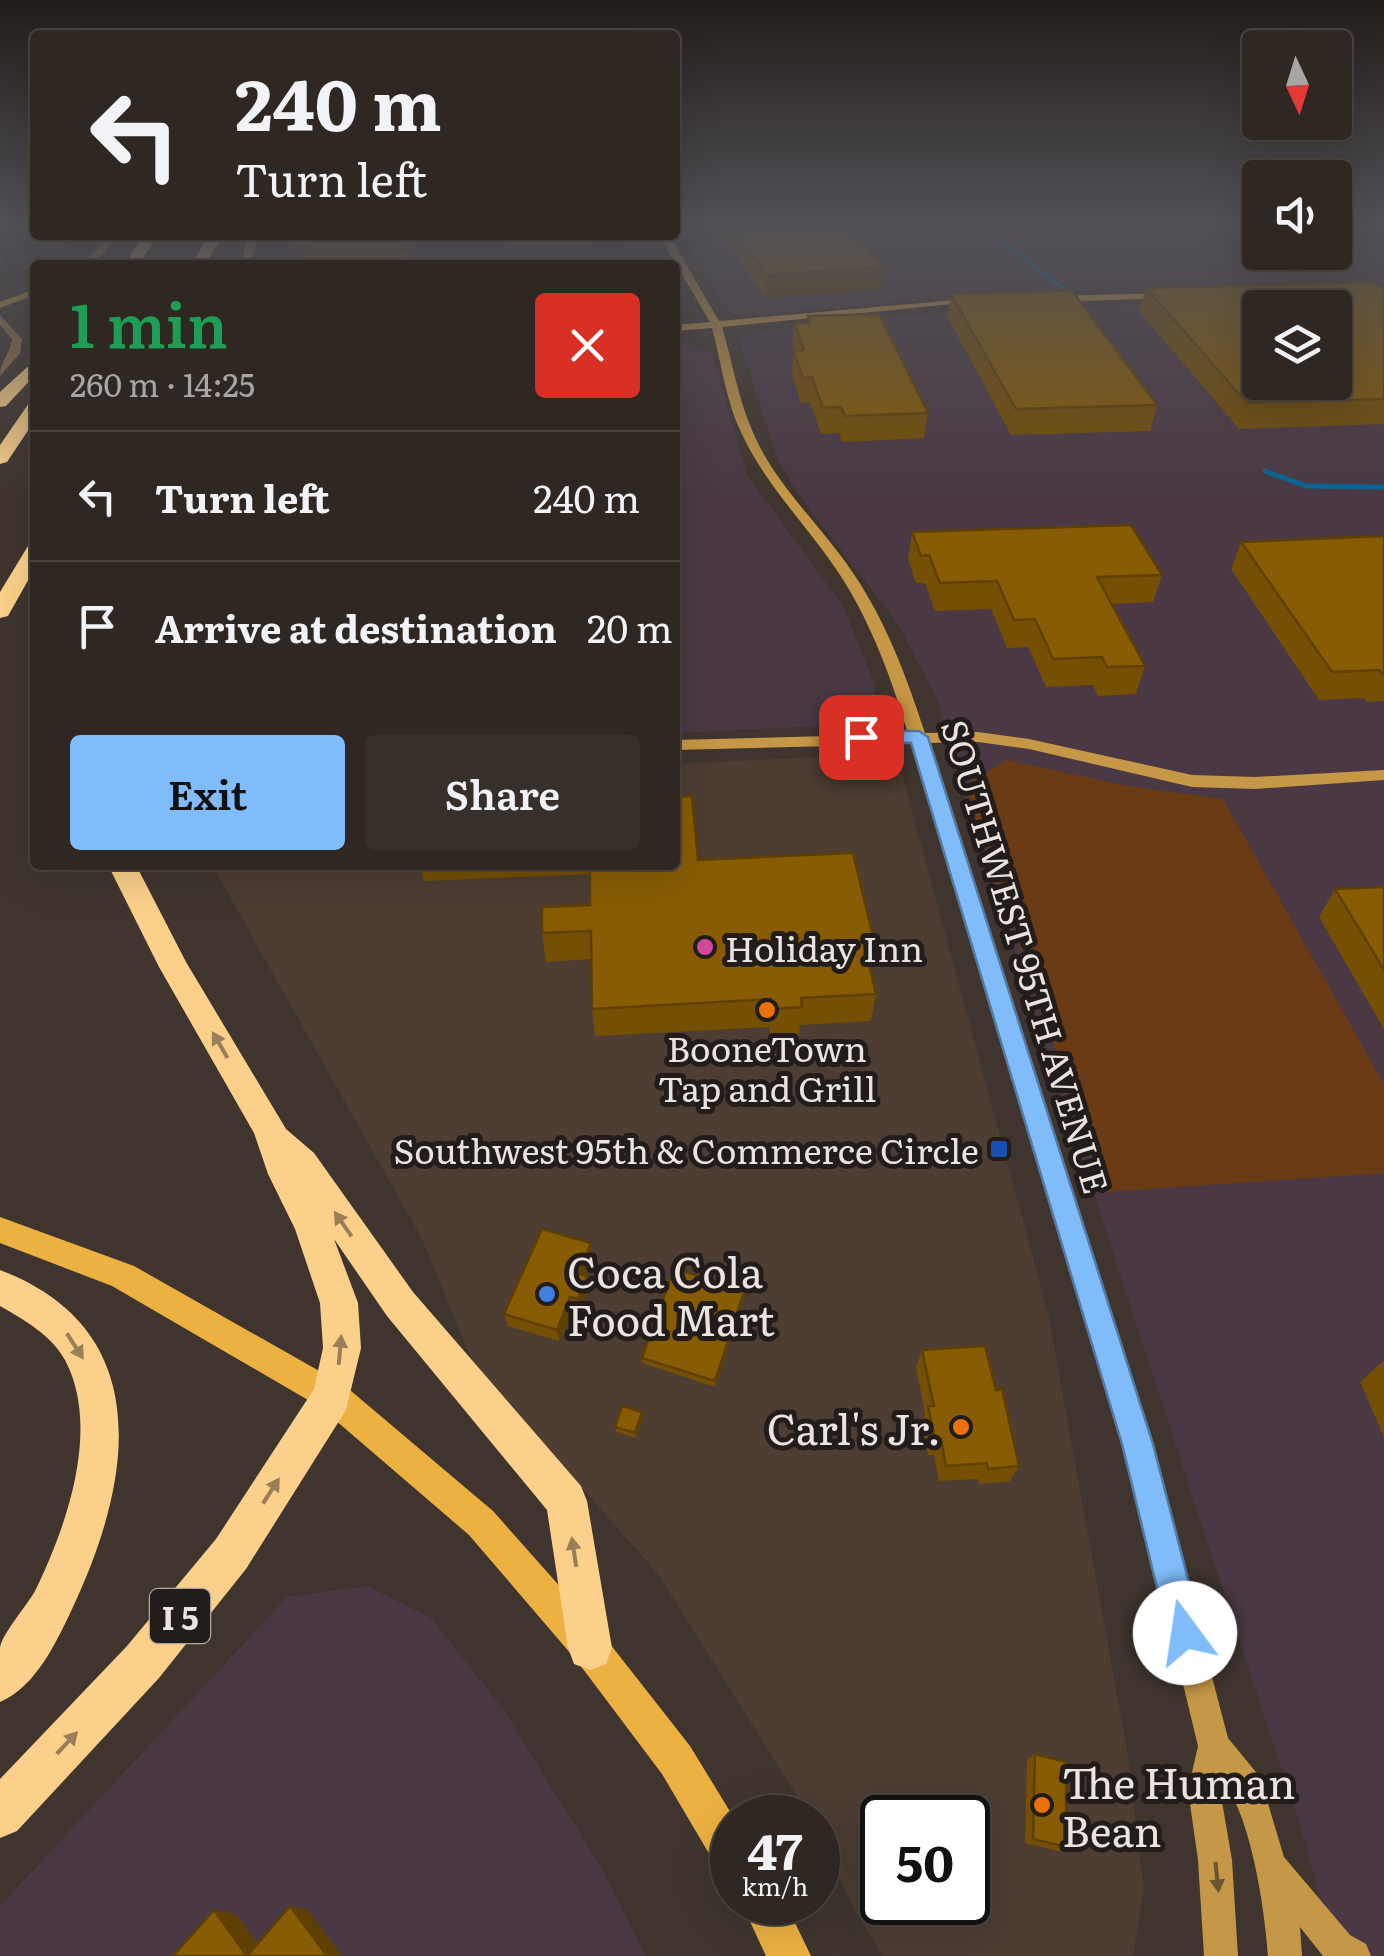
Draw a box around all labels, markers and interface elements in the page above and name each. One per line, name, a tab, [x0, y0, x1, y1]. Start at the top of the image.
north arrow	[1242, 30, 1352, 140]
map controls	[1242, 30, 1352, 400]
text: 240 m	[235, 49, 442, 153]
icon: left	[70, 70, 200, 200]
text: Turn left	[235, 144, 427, 211]
button: sound	[1242, 160, 1352, 270]
text: 1 min	[70, 277, 228, 366]
button: layers	[1242, 290, 1352, 400]
button: close	[535, 293, 640, 398]
text: 260 m · 14:25	[70, 359, 255, 407]
text: Turn left	[155, 468, 330, 525]
text: 240 m	[533, 468, 640, 525]
icon: left	[70, 469, 125, 524]
text: Arrive at destination	[155, 598, 557, 655]
text: 20 m	[587, 598, 673, 655]
icon: arrive	[70, 599, 125, 654]
pin	[819, 695, 904, 780]
icon: arrive	[834, 710, 889, 765]
street label: SOUTHWEST 95TH AVENUE	[930, 713, 1124, 1199]
button: Exit	[70, 735, 345, 850]
button: Share	[365, 735, 640, 850]
place label: Holiday Inn	[725, 921, 923, 973]
marker: Holiday Inn	[694, 936, 716, 958]
marker: BooneTown Tap and Grill	[756, 999, 778, 1021]
place label: BooneTown Tap and Grill	[658, 1021, 876, 1113]
one-way arrow	[212, 1031, 229, 1060]
place label: Southwest 95th & Commerce Circle	[393, 1123, 979, 1175]
marker: Southwest 95th & Commerce Circle	[988, 1138, 1010, 1160]
one-way arrow	[334, 1211, 353, 1237]
place label: Coca Cola Food Mart	[567, 1239, 775, 1349]
marker: Coca Cola Food Mart	[536, 1283, 558, 1305]
one-way arrow	[66, 1332, 84, 1359]
one-way arrow	[332, 1334, 348, 1365]
place label: Carl's Jr.	[767, 1396, 941, 1458]
marker: Carl's Jr.	[950, 1416, 972, 1438]
one-way arrow	[262, 1478, 280, 1505]
one-way arrow	[566, 1535, 581, 1567]
position arrow	[1133, 1581, 1237, 1685]
road number: I 5	[150, 1589, 210, 1643]
one-way arrow	[55, 1731, 78, 1755]
place label: The Human Bean	[1062, 1750, 1296, 1860]
marker: The Human Bean	[1031, 1794, 1053, 1816]
speed limit sign: 50	[860, 1795, 990, 1925]
text: 47	[747, 1811, 803, 1885]
one-way arrow	[1209, 1861, 1225, 1893]
text: km/h	[742, 1867, 808, 1904]

